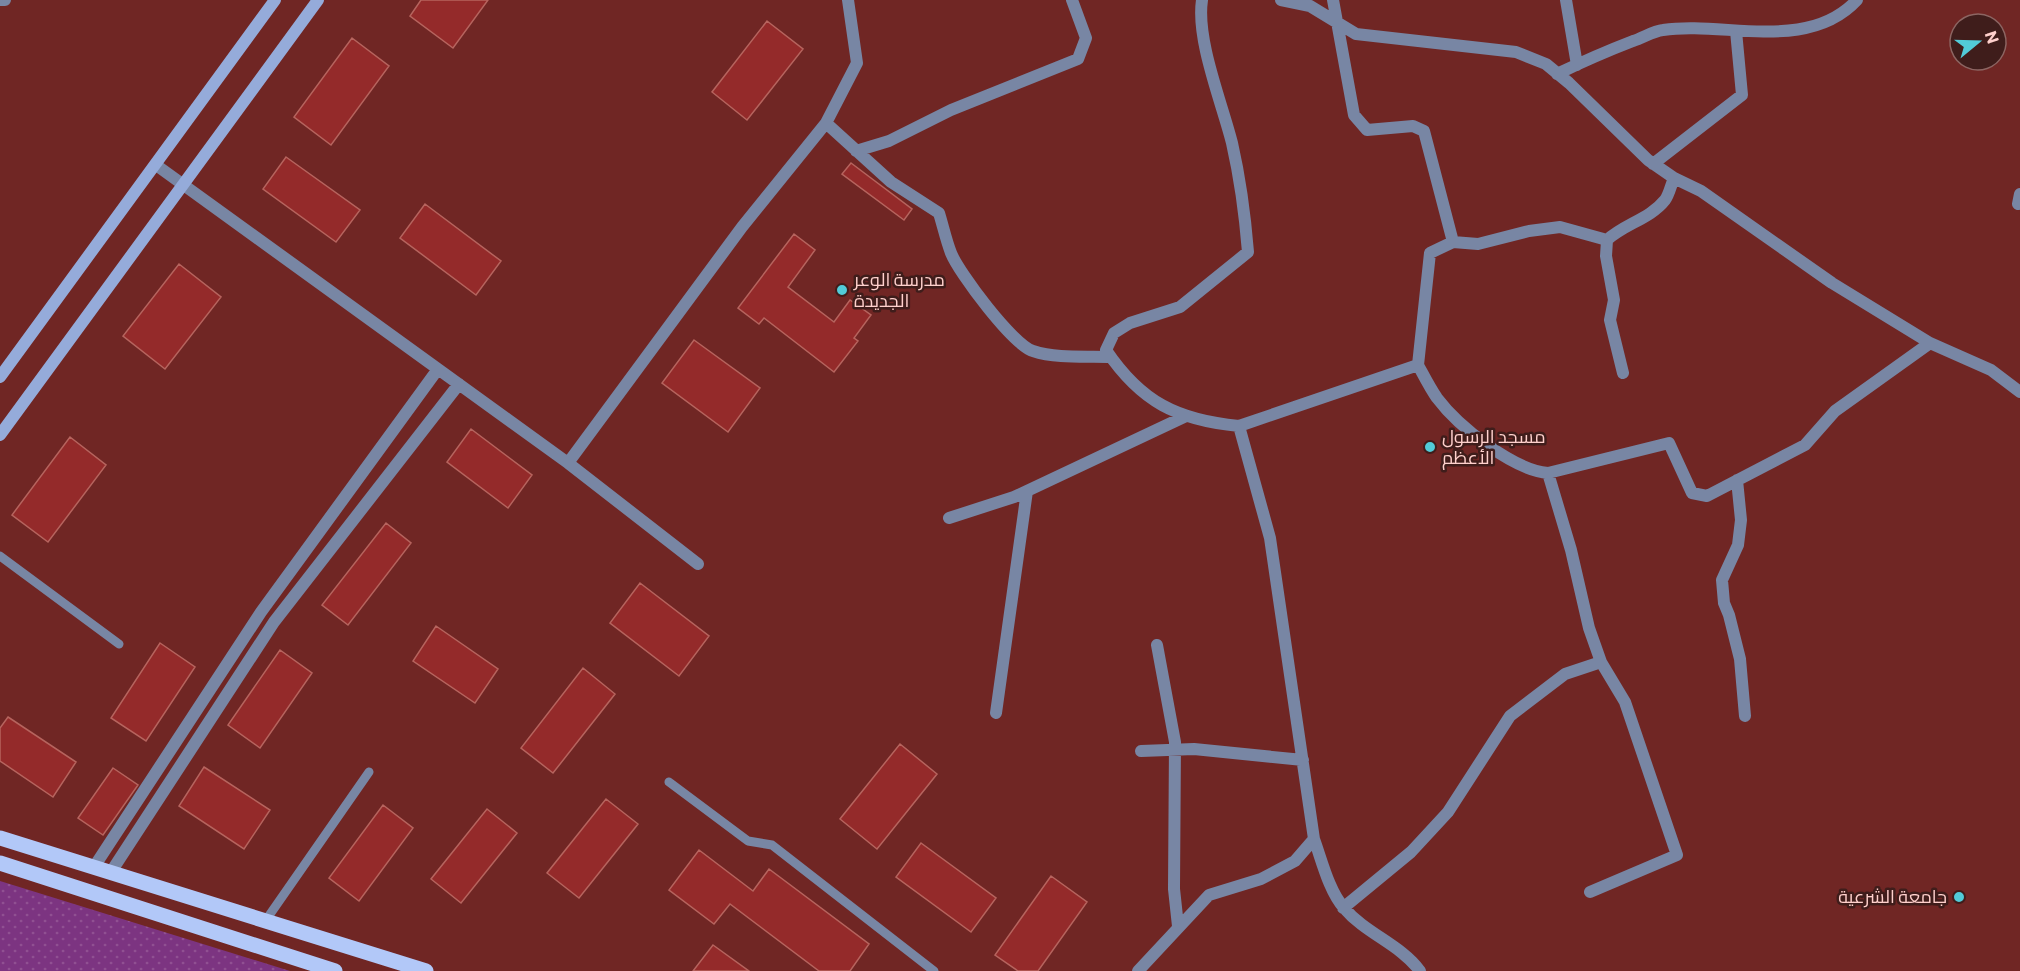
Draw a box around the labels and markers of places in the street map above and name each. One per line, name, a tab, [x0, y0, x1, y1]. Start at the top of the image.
place label: مدرسة الوعر الجديدة	[853, 268, 945, 311]
marker: مدرسة الوعر الجديدة	[835, 283, 849, 297]
place label: مسجد الرسول الأعظم	[1442, 425, 1545, 470]
marker: مسجد الرسول الأعظم	[1423, 440, 1437, 454]
place label: جامعة الشرعية	[1838, 885, 1947, 908]
marker: جامعة الشرعية	[1952, 890, 1966, 904]

